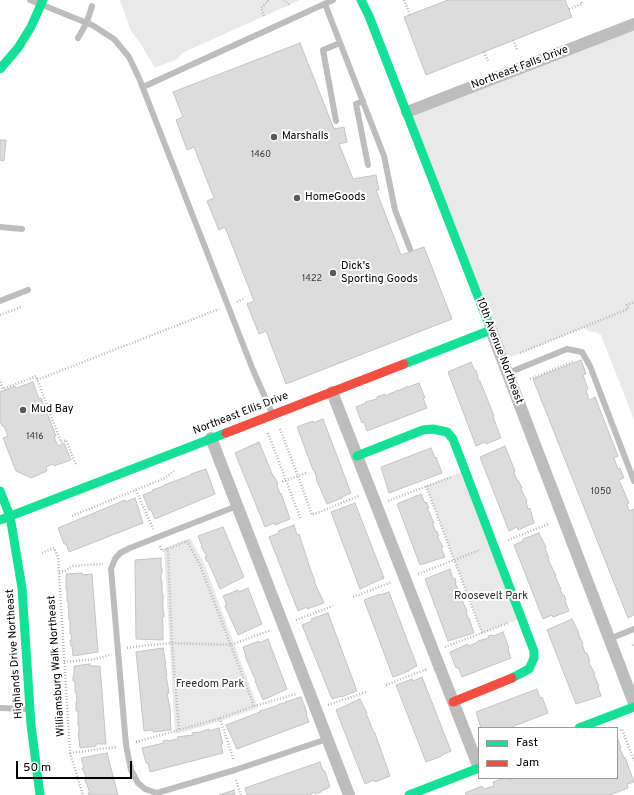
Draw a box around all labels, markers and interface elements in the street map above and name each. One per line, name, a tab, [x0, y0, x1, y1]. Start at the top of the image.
street label: Northeast Falls Drive	[470, 43, 570, 93]
place label: Marshalls	[282, 130, 329, 144]
marker: Marshalls	[269, 132, 279, 142]
house number: 1460	[251, 150, 271, 160]
place label: HomeGoods	[305, 191, 366, 205]
marker: HomeGoods	[292, 193, 302, 203]
place label: Dick's Sporting Goods	[341, 260, 418, 286]
marker: Dick's Sporting Goods	[328, 268, 338, 278]
house number: 1422	[302, 274, 322, 284]
street label: 10th Avenue Northeast	[473, 296, 525, 406]
street label: Northeast Ellis Drive	[191, 390, 291, 438]
place label: Mud Bay	[31, 403, 74, 417]
marker: Mud Bay	[18, 405, 28, 415]
house number: 1416	[26, 432, 44, 442]
house number: 1050	[591, 487, 611, 497]
street label: Highlands Drive Northeast	[4, 589, 26, 719]
park label: Roosevelt Park	[454, 590, 528, 604]
street label: Williamsburg Walk Northeast	[45, 595, 69, 737]
park label: Freedom Park	[176, 678, 244, 692]
legend	[478, 727, 618, 779]
text: Fast	[516, 735, 538, 751]
scale bar	[18, 753, 134, 779]
text: Jam	[516, 755, 539, 771]
text: 50 m	[23, 760, 51, 776]

